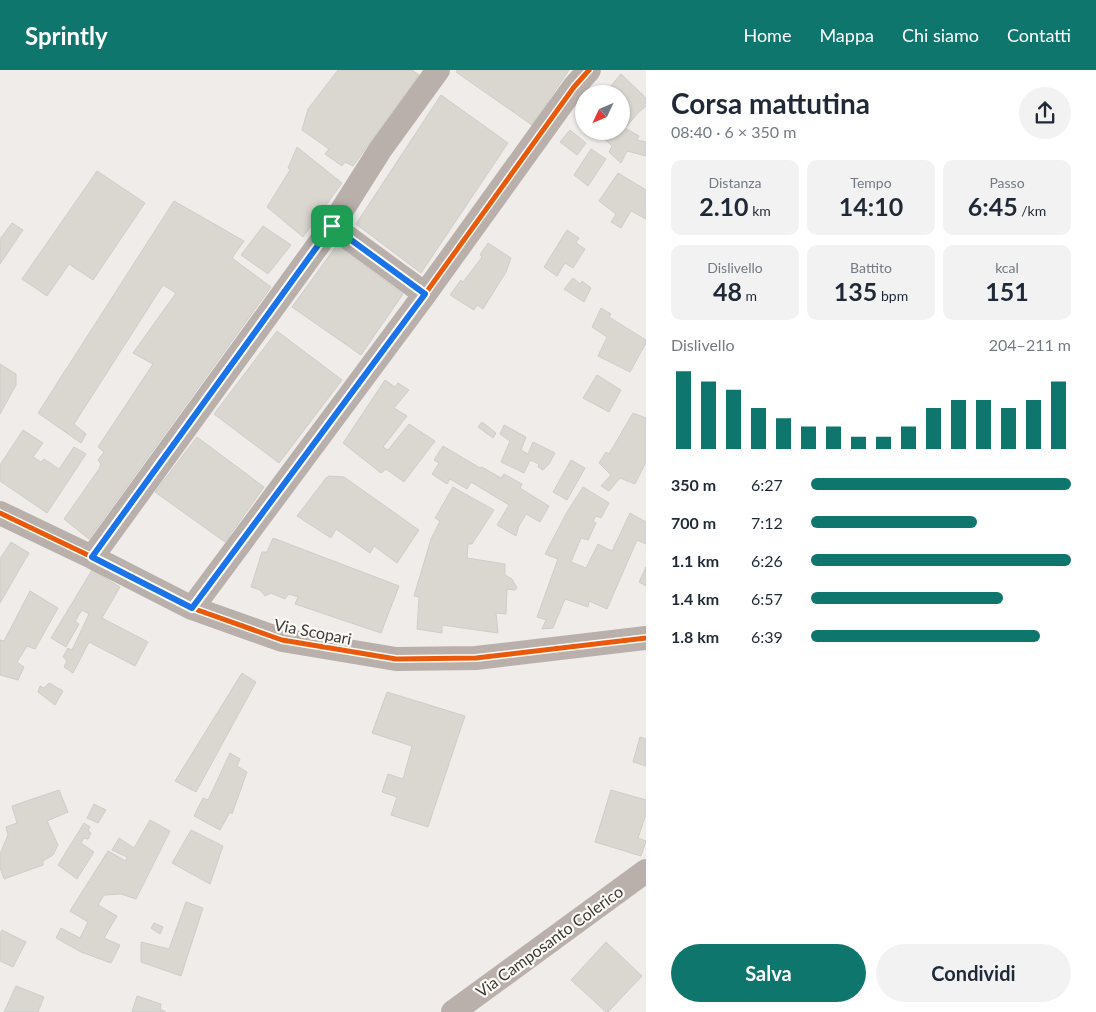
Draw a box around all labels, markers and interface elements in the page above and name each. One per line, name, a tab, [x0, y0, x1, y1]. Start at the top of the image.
text: Sprintly	[25, 21, 108, 50]
text: Home	[743, 24, 791, 46]
text: Mappa	[819, 24, 874, 46]
text: Chi siamo	[902, 24, 979, 46]
text: Contatti	[1007, 24, 1071, 46]
north arrow	[575, 85, 630, 140]
map controls	[575, 85, 630, 140]
text: Corsa mattutina	[671, 86, 870, 120]
button: share	[1019, 87, 1071, 139]
text: 08:40 · 6 × 350 m	[671, 122, 796, 141]
text: Distanza	[708, 174, 762, 191]
text: Tempo	[850, 174, 892, 191]
text: Passo	[989, 174, 1025, 191]
text: 2.10	[699, 191, 749, 221]
text: 14:10	[839, 191, 903, 221]
text: 6:45	[968, 191, 1018, 221]
text: km	[749, 202, 771, 219]
text: /km	[1018, 202, 1046, 219]
pin	[311, 205, 353, 247]
icon: arrive	[318, 212, 346, 240]
text: Dislivello	[707, 259, 763, 276]
text: Battito	[850, 259, 892, 276]
text: kcal	[995, 259, 1019, 276]
text: 48	[713, 276, 742, 306]
text: 135	[834, 276, 877, 306]
text: 151	[985, 276, 1029, 306]
text: m	[742, 287, 757, 304]
text: bpm	[877, 287, 908, 304]
text: Dislivello	[671, 335, 735, 354]
text: 204–211 m	[989, 335, 1071, 354]
text: 350 m	[671, 475, 716, 494]
text: 6:27	[751, 475, 783, 494]
text: 700 m	[671, 513, 716, 532]
text: 7:12	[751, 513, 783, 532]
text: 1.1 km	[671, 551, 719, 570]
text: 6:26	[751, 551, 783, 570]
text: 1.4 km	[671, 589, 719, 608]
text: 6:57	[751, 589, 783, 608]
street label: Via Scopari	[273, 614, 353, 648]
text: 1.8 km	[671, 627, 719, 646]
text: 6:39	[751, 627, 783, 646]
street label: Via Camposanto Colerico	[472, 881, 626, 1001]
button: Salva	[671, 944, 866, 1002]
button: Condividi	[876, 944, 1071, 1002]

